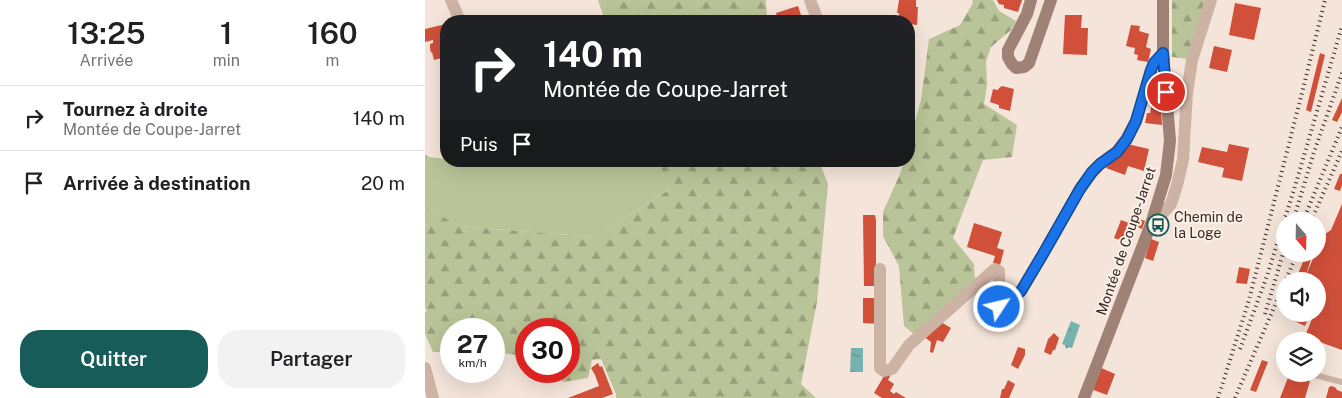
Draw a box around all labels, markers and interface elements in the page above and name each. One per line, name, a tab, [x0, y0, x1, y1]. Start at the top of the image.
text: 13:25	[67, 15, 146, 51]
text: 1	[220, 15, 233, 51]
text: 160	[307, 15, 358, 51]
text: 140 m	[543, 34, 643, 75]
icon: right	[460, 35, 525, 100]
text: Arrivée	[79, 51, 133, 70]
text: min	[213, 51, 240, 70]
text: m	[326, 51, 339, 70]
pin	[1145, 71, 1187, 113]
text: Montée de Coupe-Jarret	[543, 76, 788, 102]
icon: arrive	[1152, 78, 1180, 106]
text: Tournez à droite	[63, 98, 208, 120]
icon: right	[20, 104, 48, 132]
text: 140 m	[353, 107, 405, 129]
text: Montée de Coupe-Jarret	[63, 120, 241, 139]
icon: arrive	[508, 130, 536, 158]
text: Puis	[460, 133, 498, 155]
street label: Montée de Coupe-Jarret	[1093, 165, 1159, 317]
icon: arrive	[20, 169, 48, 197]
text: Arrivée à destination	[63, 172, 251, 194]
text: 20 m	[361, 172, 405, 194]
place label: Chemin de la Loge	[1174, 209, 1243, 241]
north arrow	[1276, 212, 1326, 262]
map controls	[1276, 212, 1326, 382]
bus stop icon: Chemin de la Loge	[1146, 213, 1170, 237]
button: sound	[1276, 272, 1326, 322]
position arrow	[972, 280, 1024, 332]
speed limit sign: 30	[515, 318, 580, 383]
text: 27	[457, 329, 488, 359]
button: Quitter	[20, 330, 208, 388]
button: Partager	[218, 330, 405, 388]
button: layers	[1276, 332, 1326, 382]
text: km/h	[458, 356, 487, 370]

